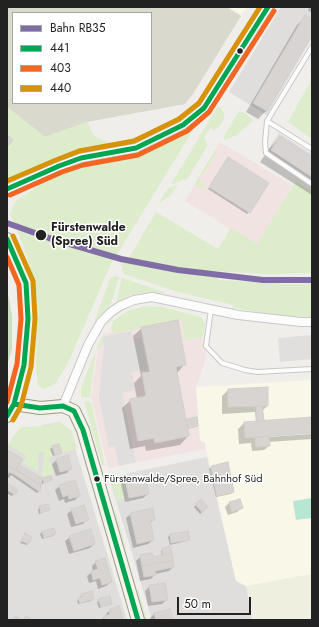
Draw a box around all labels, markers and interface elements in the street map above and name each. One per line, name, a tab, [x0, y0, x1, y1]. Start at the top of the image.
legend	[12, 12, 152, 104]
text: Bahn RB35	[50, 19, 105, 37]
text: 441	[50, 39, 69, 57]
unlabelled marker	[235, 46, 245, 56]
text: 403	[50, 59, 71, 77]
text: 440	[50, 79, 71, 97]
place label: Fürstenwalde (Spree) Süd	[51, 221, 126, 249]
marker: Fürstenwalde (Spree) Süd	[34, 228, 48, 242]
place label: Fürstenwalde/Spree, Bahnhof Süd	[104, 472, 263, 486]
marker: Fürstenwalde/Spree, Bahnhof Süd	[92, 474, 102, 484]
scale bar	[179, 589, 253, 615]
text: 50 m	[184, 595, 211, 613]

